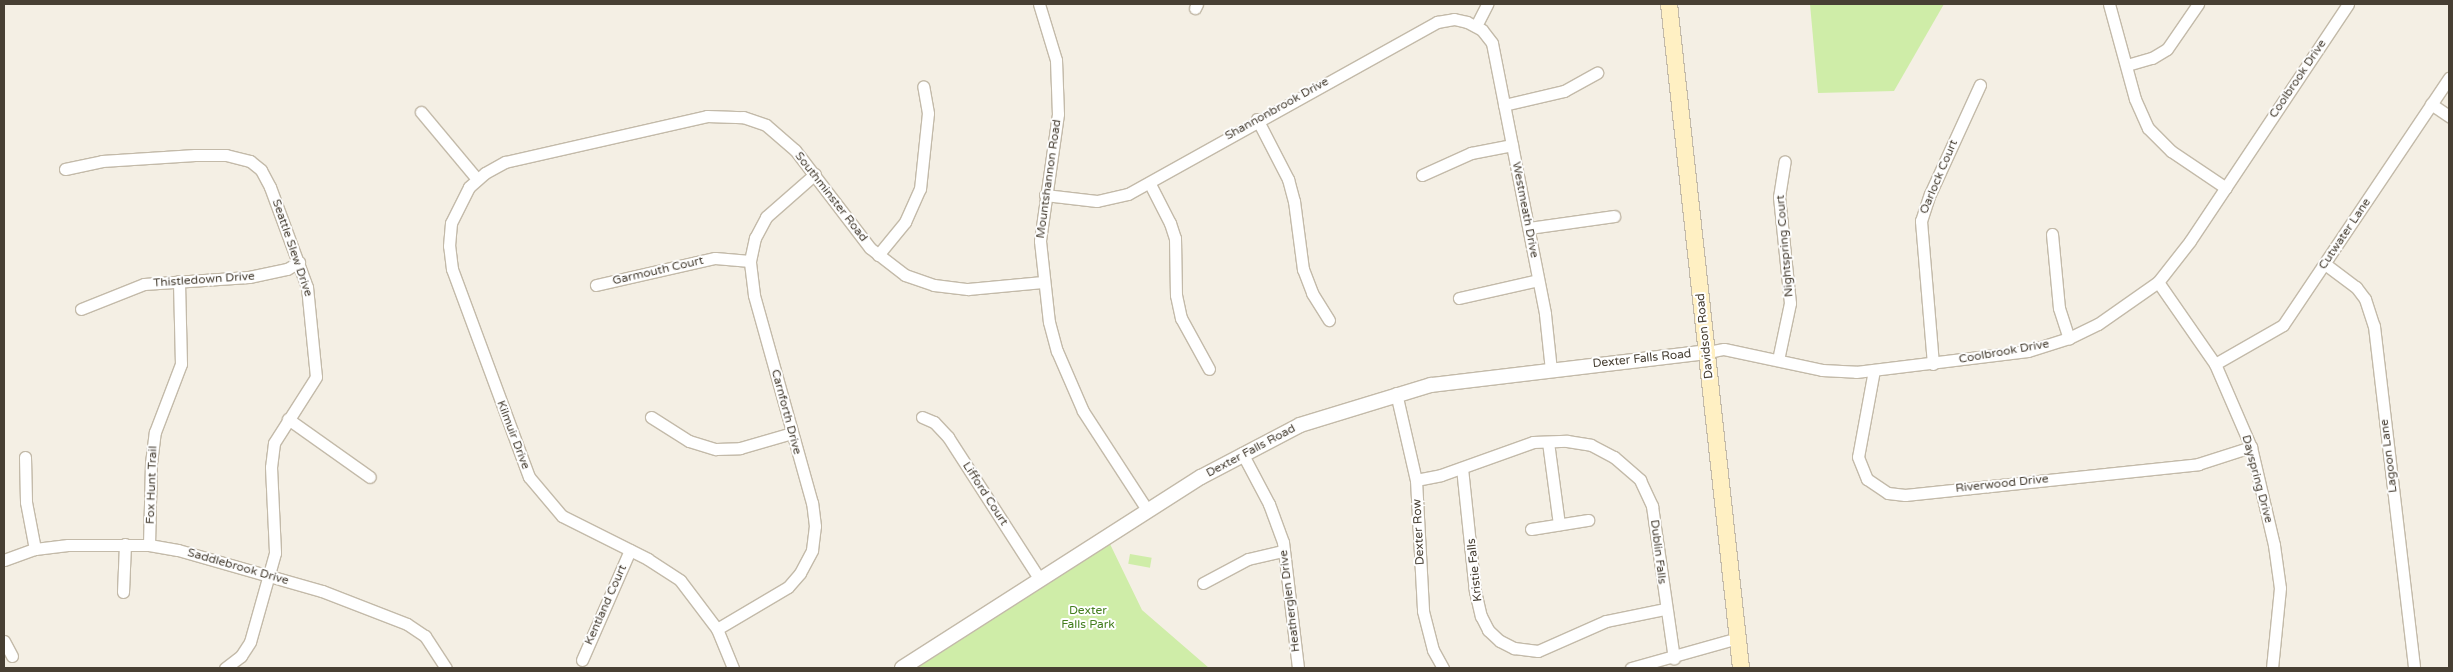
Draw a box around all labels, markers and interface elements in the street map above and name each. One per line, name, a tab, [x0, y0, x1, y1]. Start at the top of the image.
street label: Coolbrook Drive	[2266, 37, 2330, 121]
street label: Shannonbrook Drive	[1223, 74, 1331, 144]
street label: Mountshannon Road	[1034, 119, 1064, 239]
street label: Oarlock Court	[1917, 138, 1961, 216]
street label: Southminster Road	[791, 149, 871, 245]
street label: Westmeath Drive	[1509, 161, 1541, 259]
street label: Nightspring Court	[1773, 194, 1797, 298]
street label: Cutwater Lane	[2316, 196, 2374, 272]
street label: Seattle Slew Drive	[269, 197, 315, 299]
street label: Garmouth Court	[611, 254, 705, 288]
street label: Thistledown Drive	[153, 269, 255, 291]
street label: Davidson Road	[1693, 292, 1717, 380]
street label: Coolbrook Drive	[1958, 337, 2050, 367]
street label: Dexter Falls Road	[1592, 347, 1692, 371]
street label: Carnforth Drive	[768, 368, 804, 456]
street label: Kilmuir Drive	[493, 399, 533, 471]
street label: Lagoon Lane	[2377, 418, 2401, 494]
street label: Dexter Falls Road	[1204, 421, 1298, 481]
street label: Dayspring Drive	[2238, 433, 2276, 525]
street label: Fox Hunt Trail	[143, 445, 161, 525]
street label: Lifford Court	[959, 459, 1011, 529]
street label: Riverwood Drive	[1955, 472, 2049, 496]
street label: Dexter Row	[1410, 499, 1428, 565]
street label: Dublin Falls	[1647, 519, 1669, 585]
street label: Kristie Falls	[1465, 538, 1485, 602]
street label: Saddlebrook Drive	[186, 546, 290, 588]
street label: Heatherglen Drive	[1277, 549, 1303, 653]
street label: Kentland Court	[582, 563, 630, 647]
park label: Dexter Falls Park	[1061, 604, 1115, 632]

